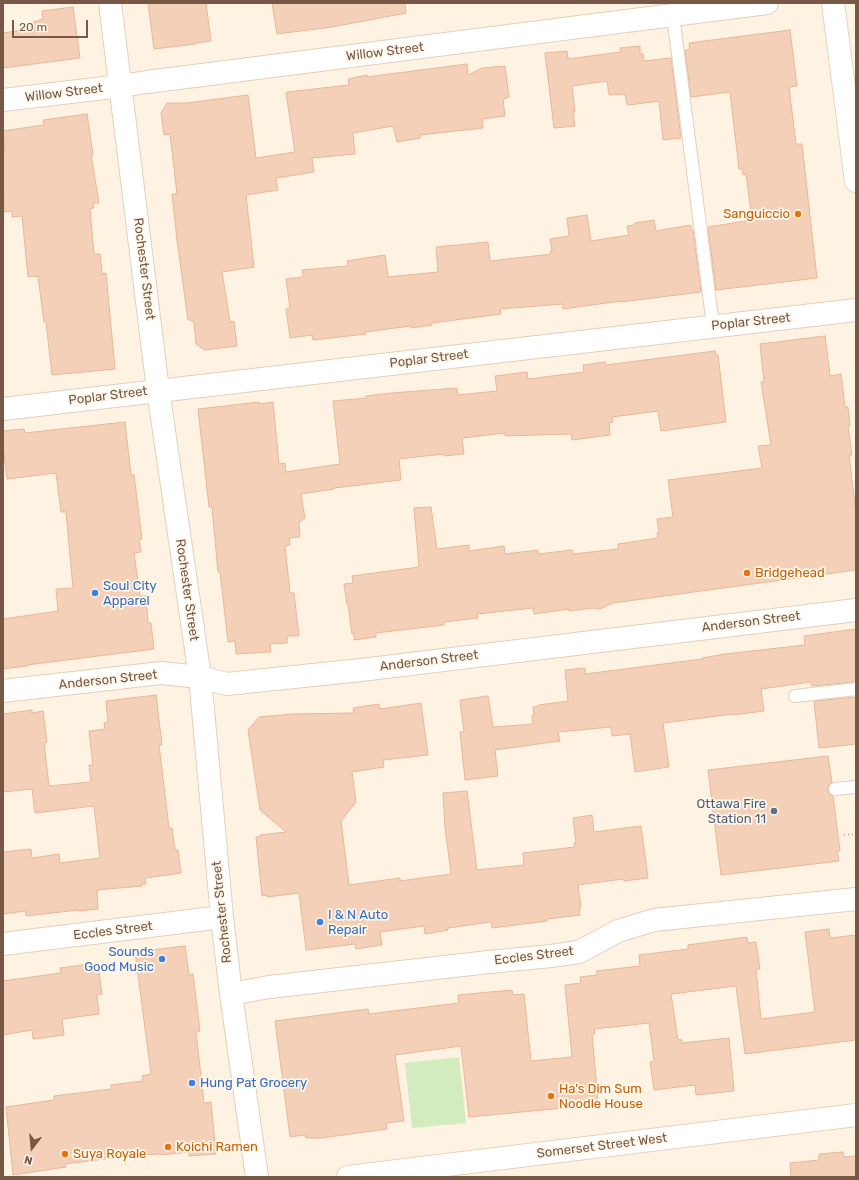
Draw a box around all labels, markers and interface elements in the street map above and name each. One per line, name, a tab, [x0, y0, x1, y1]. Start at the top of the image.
scale bar	[14, 12, 90, 38]
text: 20 m	[19, 20, 47, 34]
street label: Willow Street	[345, 39, 425, 65]
street label: Willow Street	[24, 80, 104, 106]
place label: Sanguiccio	[723, 206, 790, 222]
marker: Sanguiccio	[793, 209, 803, 219]
street label: Rochester Street	[130, 217, 158, 321]
street label: Poplar Street	[711, 310, 791, 334]
street label: Poplar Street	[389, 346, 469, 372]
street label: Poplar Street	[68, 383, 148, 409]
street label: Rochester Street	[172, 538, 202, 642]
place label: Bridgehead	[755, 565, 825, 581]
marker: Bridgehead	[742, 568, 752, 578]
place label: Soul City Apparel	[103, 578, 157, 609]
marker: Soul City Apparel	[90, 588, 100, 598]
street label: Anderson Street	[701, 608, 801, 636]
street label: Anderson Street	[379, 647, 479, 675]
street label: Anderson Street	[58, 667, 158, 693]
place label: Ottawa Fire Station 11	[696, 796, 766, 827]
marker: Ottawa Fire Station 11	[769, 806, 779, 816]
street label: Rochester Street	[209, 860, 235, 964]
place label: I & N Auto Repair	[328, 907, 388, 938]
marker: I & N Auto Repair	[315, 917, 325, 927]
street label: Eccles Street	[72, 918, 154, 944]
street label: Eccles Street	[493, 943, 575, 969]
place label: Sounds Good Music	[84, 944, 154, 975]
marker: Sounds Good Music	[157, 954, 167, 964]
place label: Hung Pat Grocery	[200, 1075, 307, 1091]
marker: Hung Pat Grocery	[187, 1078, 197, 1088]
place label: Ha's Dim Sum Noodle House	[559, 1081, 643, 1112]
marker: Ha's Dim Sum Noodle House	[546, 1091, 556, 1101]
north arrow	[12, 1128, 52, 1168]
street label: Somerset Street West	[536, 1130, 668, 1162]
place label: Koichi Ramen	[176, 1139, 258, 1155]
marker: Koichi Ramen	[163, 1142, 173, 1152]
place label: Suya Royale	[73, 1146, 146, 1162]
marker: Suya Royale	[60, 1149, 70, 1159]
text: N	[23, 1153, 34, 1167]

